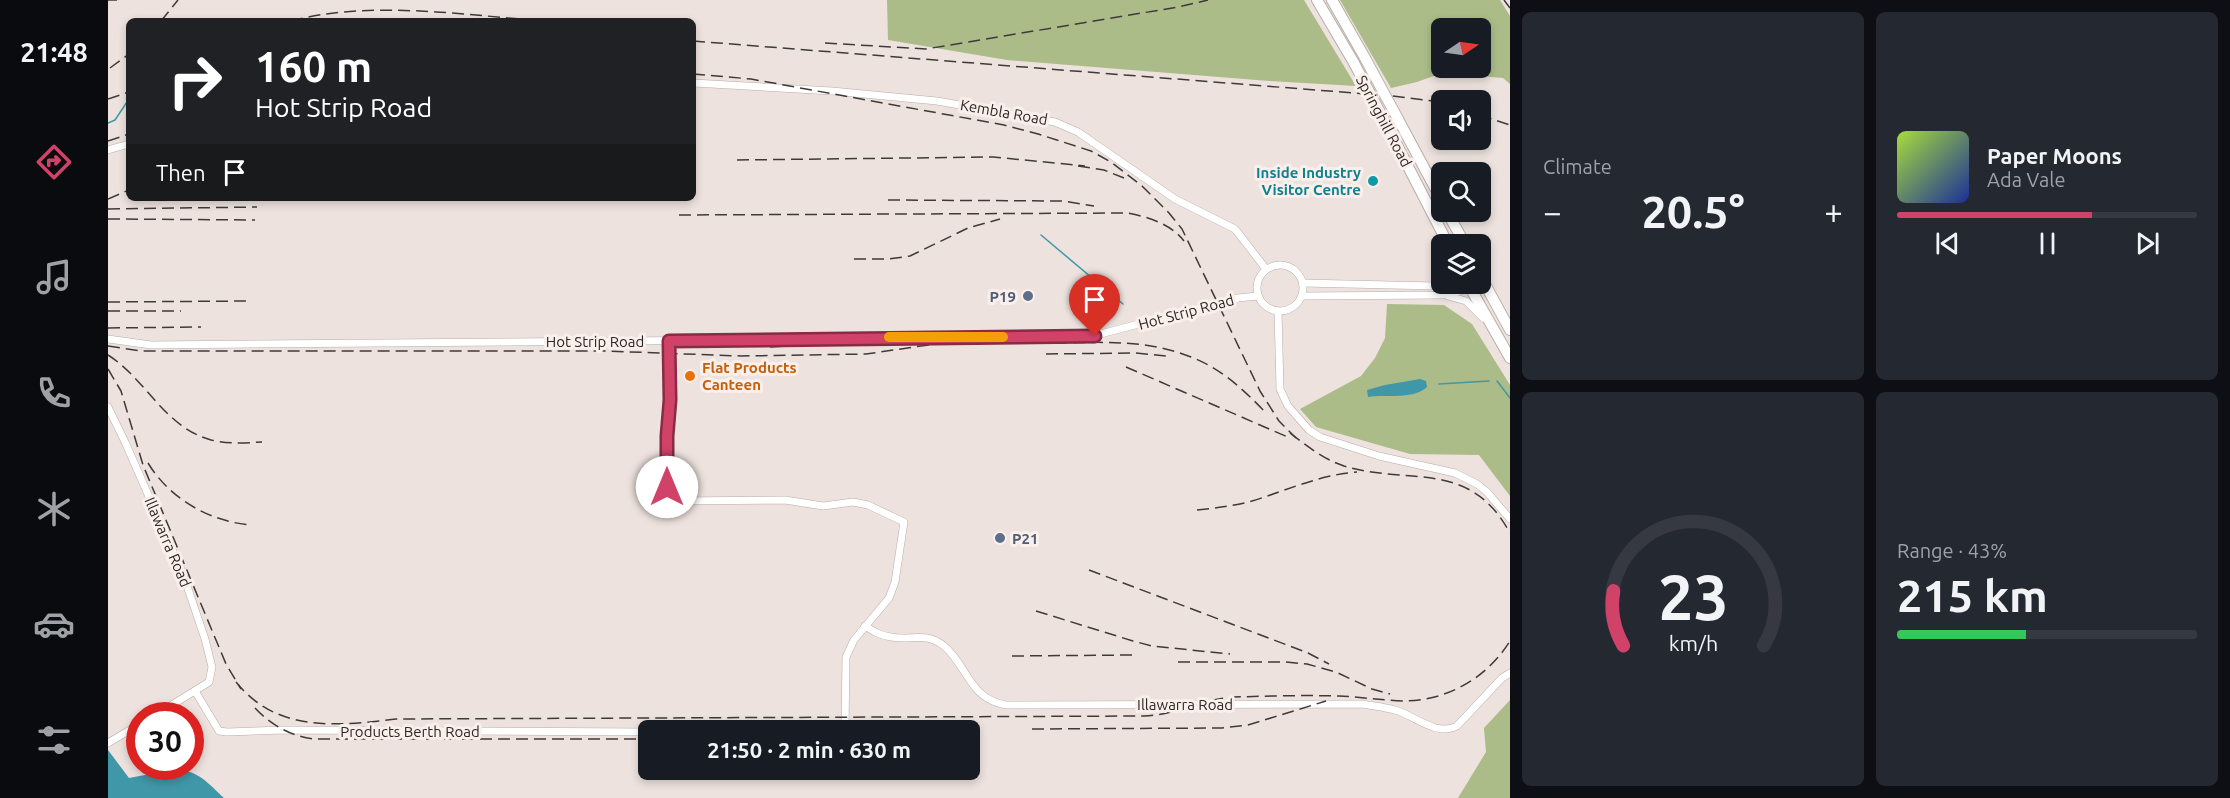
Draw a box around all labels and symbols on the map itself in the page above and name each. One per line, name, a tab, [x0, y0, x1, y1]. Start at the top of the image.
north arrow	[1431, 18, 1491, 78]
street label: Springhill Road	[1353, 72, 1415, 170]
street label: Kembla Road	[959, 96, 1049, 128]
place label: Inside Industry Visitor Centre	[1256, 164, 1361, 198]
marker: Inside Industry Visitor Centre	[1366, 174, 1380, 188]
pin	[1069, 274, 1120, 336]
place label: P19	[990, 288, 1016, 305]
marker: P19	[1021, 289, 1035, 303]
street label: Hot Strip Road	[1136, 291, 1236, 333]
street label: Hot Strip Road	[546, 333, 644, 350]
place label: Flat Products Canteen	[702, 359, 797, 393]
marker: Flat Products Canteen	[683, 369, 697, 383]
position arrow	[635, 455, 699, 519]
street label: Illawarra Road	[141, 495, 195, 589]
place label: P21	[1012, 530, 1038, 547]
marker: P21	[993, 531, 1007, 545]
street label: Illawarra Road	[1137, 696, 1233, 713]
speed limit sign: 30	[126, 702, 204, 780]
street label: Products Berth Road	[340, 723, 480, 740]

